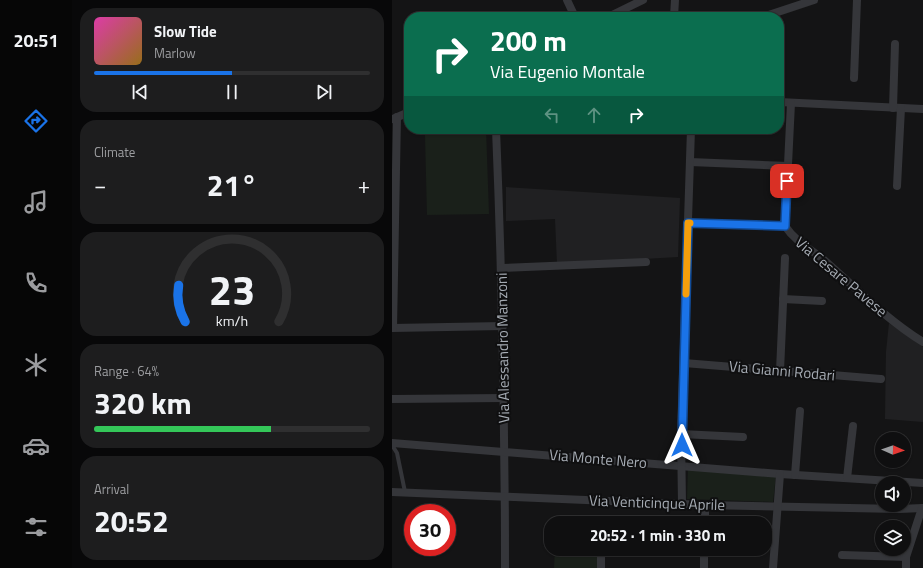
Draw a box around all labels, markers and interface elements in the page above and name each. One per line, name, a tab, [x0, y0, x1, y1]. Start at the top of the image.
text: 200 m	[490, 19, 567, 62]
text: Slow Tide	[154, 20, 217, 43]
text: 20:51	[14, 27, 58, 54]
icon: right	[424, 28, 476, 80]
text: Marlow	[154, 43, 196, 63]
text: Via Eugenio Montale	[490, 58, 645, 85]
icon: previous	[129, 81, 151, 103]
icon: pause	[221, 81, 243, 103]
icon: next	[313, 81, 335, 103]
icon: left	[541, 104, 563, 126]
icon: ahead	[583, 104, 605, 126]
icon: right	[625, 104, 647, 126]
icon: directions	[22, 107, 50, 135]
text: Climate	[94, 142, 135, 162]
text: 21°	[207, 162, 257, 208]
pin	[770, 164, 804, 198]
text: −	[94, 168, 106, 202]
text: +	[358, 168, 370, 202]
icon: arrive	[776, 170, 798, 192]
icon: music	[22, 188, 50, 216]
street label: Via Cesare Pavese	[790, 231, 892, 322]
text: 23	[209, 258, 255, 321]
icon: phone	[22, 269, 50, 297]
street label: Via Alessandro Manzoni	[490, 272, 515, 424]
text: km/h	[216, 310, 248, 332]
icon: climate	[22, 351, 50, 379]
street label: Via Gianni Rodari	[728, 354, 836, 387]
text: Range · 64%	[94, 361, 159, 381]
text: 320 km	[94, 380, 192, 426]
position arrow	[661, 424, 703, 466]
icon: car	[22, 432, 50, 460]
north arrow	[875, 432, 911, 468]
map controls	[875, 432, 911, 556]
street label: Via Monte Nero	[548, 443, 648, 474]
button: sound	[875, 476, 911, 512]
text: Arrival	[94, 479, 129, 499]
street label: Via Venticinque Aprile	[589, 489, 725, 516]
text: 20:52	[94, 498, 169, 544]
speed limit sign: 30	[404, 504, 456, 556]
icon: filters	[22, 513, 50, 541]
button: layers	[875, 520, 911, 556]
text: 20:52 · 1 min · 330 m	[590, 524, 726, 547]

